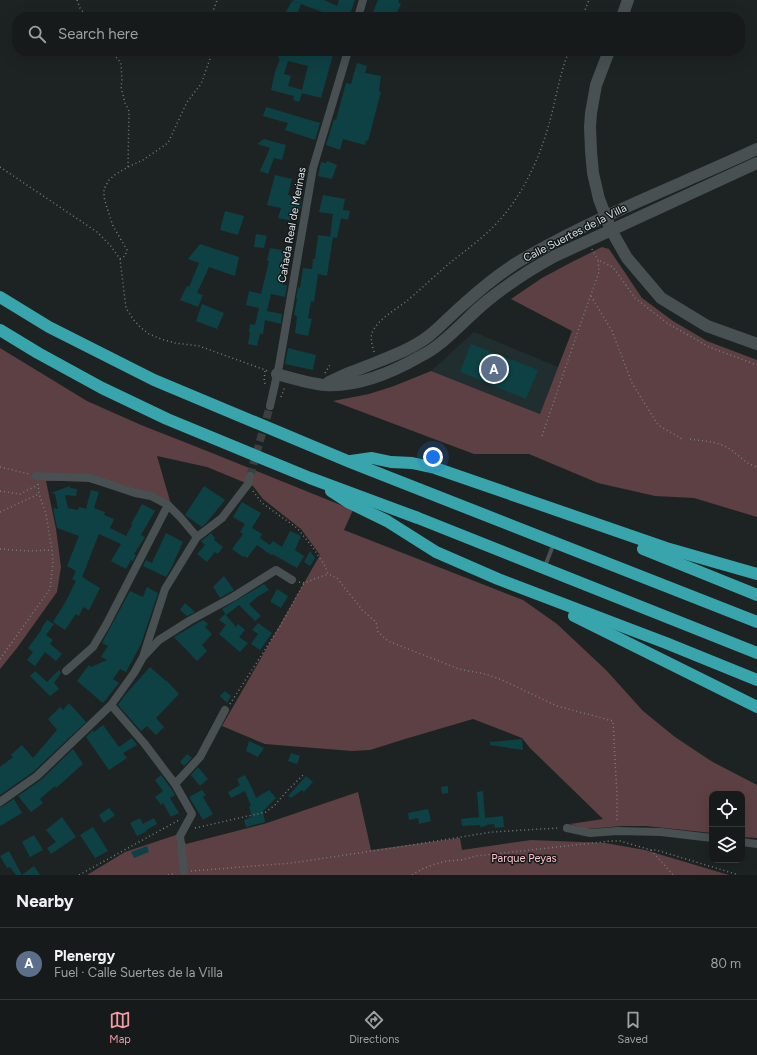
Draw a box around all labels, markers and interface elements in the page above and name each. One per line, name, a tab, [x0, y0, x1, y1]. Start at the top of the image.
search box	[12, 12, 745, 56]
icon: search	[26, 23, 48, 45]
text: Search here	[58, 25, 138, 43]
street label: Cañada Real de Merinas	[275, 166, 309, 284]
street label: Calle Suertes de la Villa	[521, 201, 629, 265]
pin: A	[481, 354, 507, 384]
your location	[423, 447, 443, 467]
map controls	[709, 791, 745, 863]
button: locate	[709, 791, 745, 827]
button: layers	[709, 827, 745, 863]
park label: Parque Peyas	[491, 852, 557, 865]
text: Nearby	[16, 891, 74, 911]
text: Plenergy	[54, 947, 115, 965]
text: A	[24, 956, 34, 971]
text: 80 m	[710, 956, 741, 971]
text: Fuel · Calle Suertes de la Villa	[54, 965, 223, 980]
tab: Map	[109, 1009, 131, 1046]
tab: Directions	[349, 1009, 399, 1046]
tab: Saved	[618, 1009, 648, 1046]

